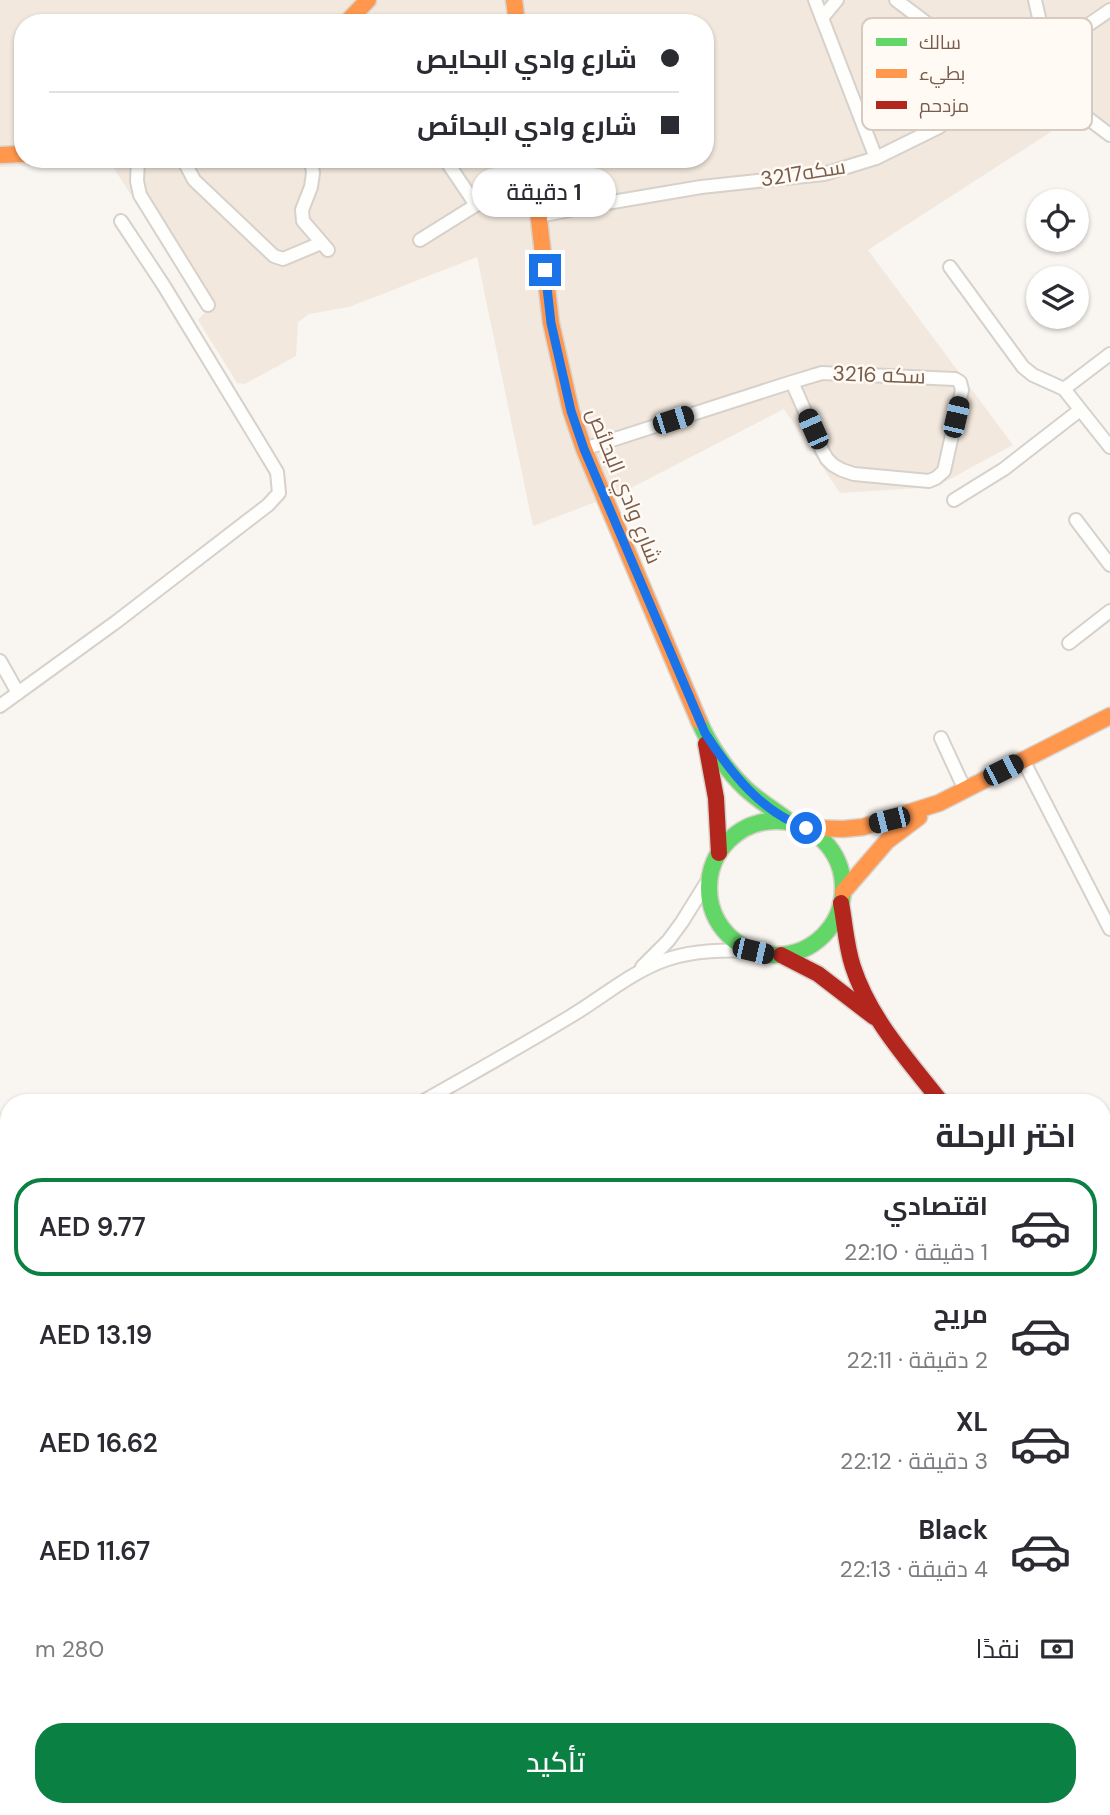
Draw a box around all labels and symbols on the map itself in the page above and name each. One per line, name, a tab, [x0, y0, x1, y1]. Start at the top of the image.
legend	[862, 18, 1092, 130]
text: سالك	[919, 30, 961, 55]
text: بطيء	[919, 61, 965, 88]
text: مزدحم	[919, 93, 969, 119]
street label: سكه3217	[759, 152, 847, 194]
callout: 1 دقيقة	[473, 168, 617, 218]
route end	[529, 254, 561, 286]
street label: سكه 3216	[832, 359, 926, 391]
car	[942, 394, 971, 440]
street label: شارع وادي البحائص	[578, 404, 668, 569]
car	[650, 404, 697, 436]
car	[795, 406, 832, 452]
car	[980, 751, 1027, 789]
car	[867, 805, 912, 835]
route start	[790, 812, 822, 844]
car	[731, 936, 776, 966]

